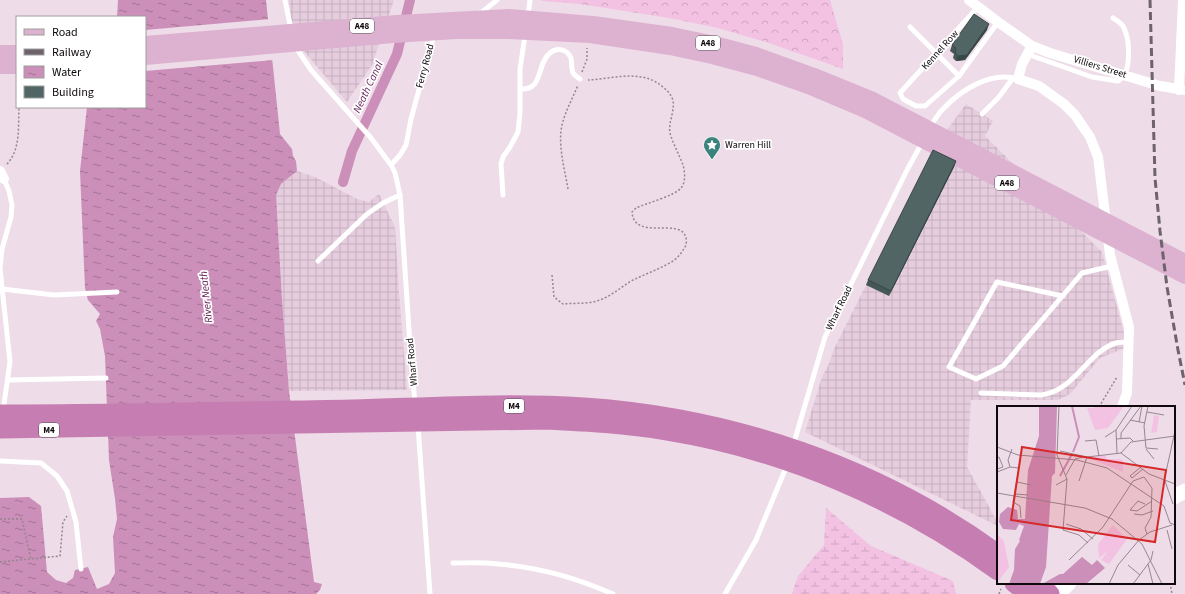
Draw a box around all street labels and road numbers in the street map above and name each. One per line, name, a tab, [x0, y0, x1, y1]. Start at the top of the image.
road number: A48	[350, 19, 374, 33]
street label: Kennel Row	[918, 27, 962, 73]
road number: A48	[696, 36, 720, 50]
street label: Ferry Road	[412, 42, 438, 90]
street label: Villiers Street	[1072, 52, 1129, 82]
road number: A48	[995, 176, 1019, 190]
street label: Wharf Road	[822, 283, 856, 333]
street label: Wharf Road	[403, 337, 421, 387]
road number: M4	[504, 399, 524, 413]
road number: M4	[39, 423, 59, 437]

